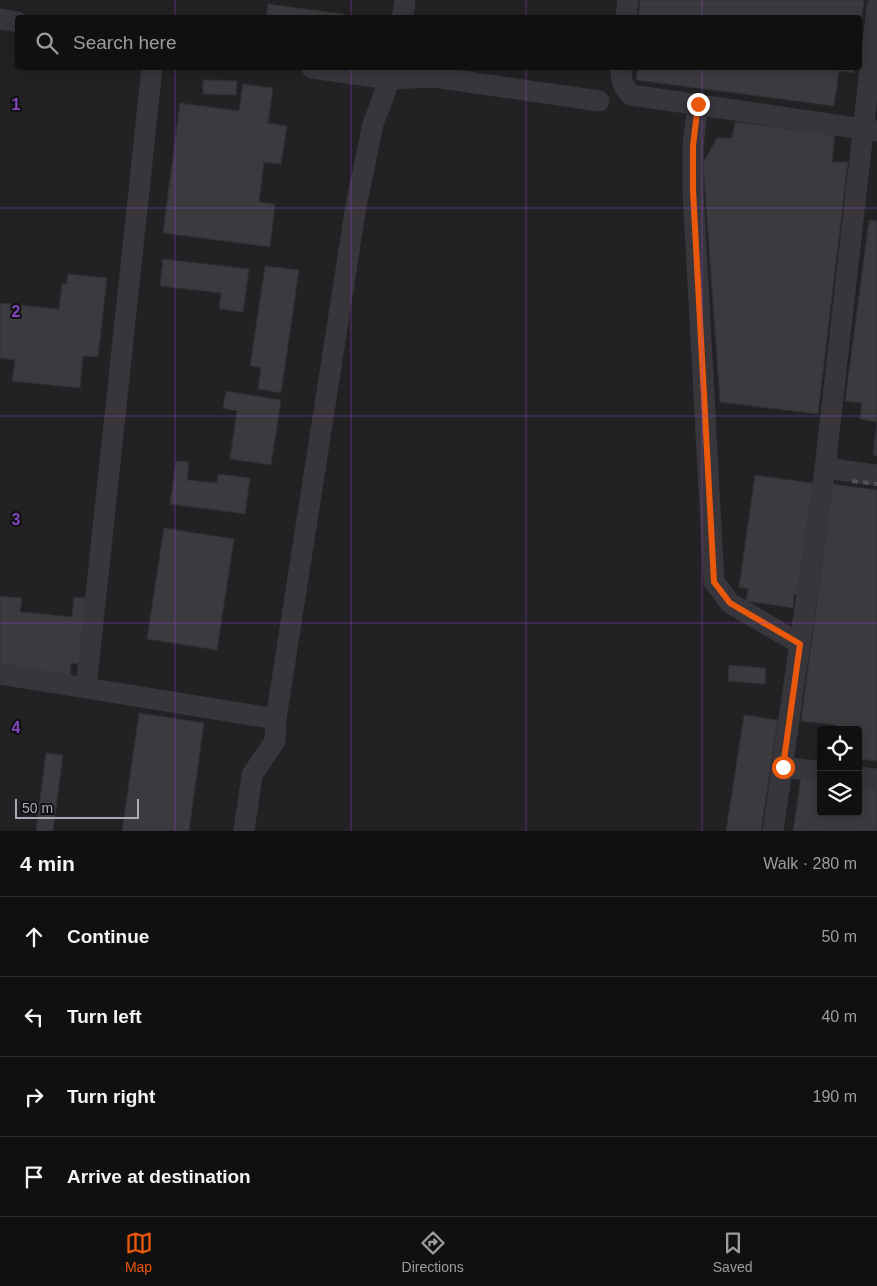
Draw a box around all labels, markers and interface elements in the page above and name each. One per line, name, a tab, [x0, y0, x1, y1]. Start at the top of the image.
search box	[15, 15, 862, 70]
icon: search	[33, 29, 61, 57]
text: Search here	[73, 32, 177, 53]
route end	[687, 93, 710, 116]
text: 1	[12, 96, 21, 113]
text: 2	[12, 303, 21, 320]
text: 3	[12, 511, 21, 528]
text: 4	[12, 719, 21, 736]
map controls	[817, 726, 862, 816]
button: locate	[817, 726, 862, 771]
route start	[772, 756, 795, 779]
button: layers	[817, 771, 862, 816]
scale bar	[15, 796, 139, 819]
text: 50 m	[22, 800, 53, 816]
text: 4 min	[20, 852, 75, 875]
text: Walk · 280 m	[763, 855, 857, 872]
icon: ahead	[20, 923, 48, 951]
text: Continue	[67, 926, 149, 947]
text: 50 m	[821, 928, 857, 945]
icon: left	[20, 1003, 48, 1031]
text: Turn left	[67, 1006, 142, 1027]
text: 40 m	[821, 1008, 857, 1025]
icon: right	[20, 1083, 48, 1111]
text: Turn right	[67, 1086, 155, 1107]
text: 190 m	[813, 1088, 857, 1105]
icon: arrive	[20, 1163, 48, 1191]
text: Arrive at destination	[67, 1166, 251, 1187]
tab: Map	[125, 1229, 153, 1275]
tab: Directions	[402, 1229, 464, 1275]
tab: Saved	[713, 1229, 752, 1275]

